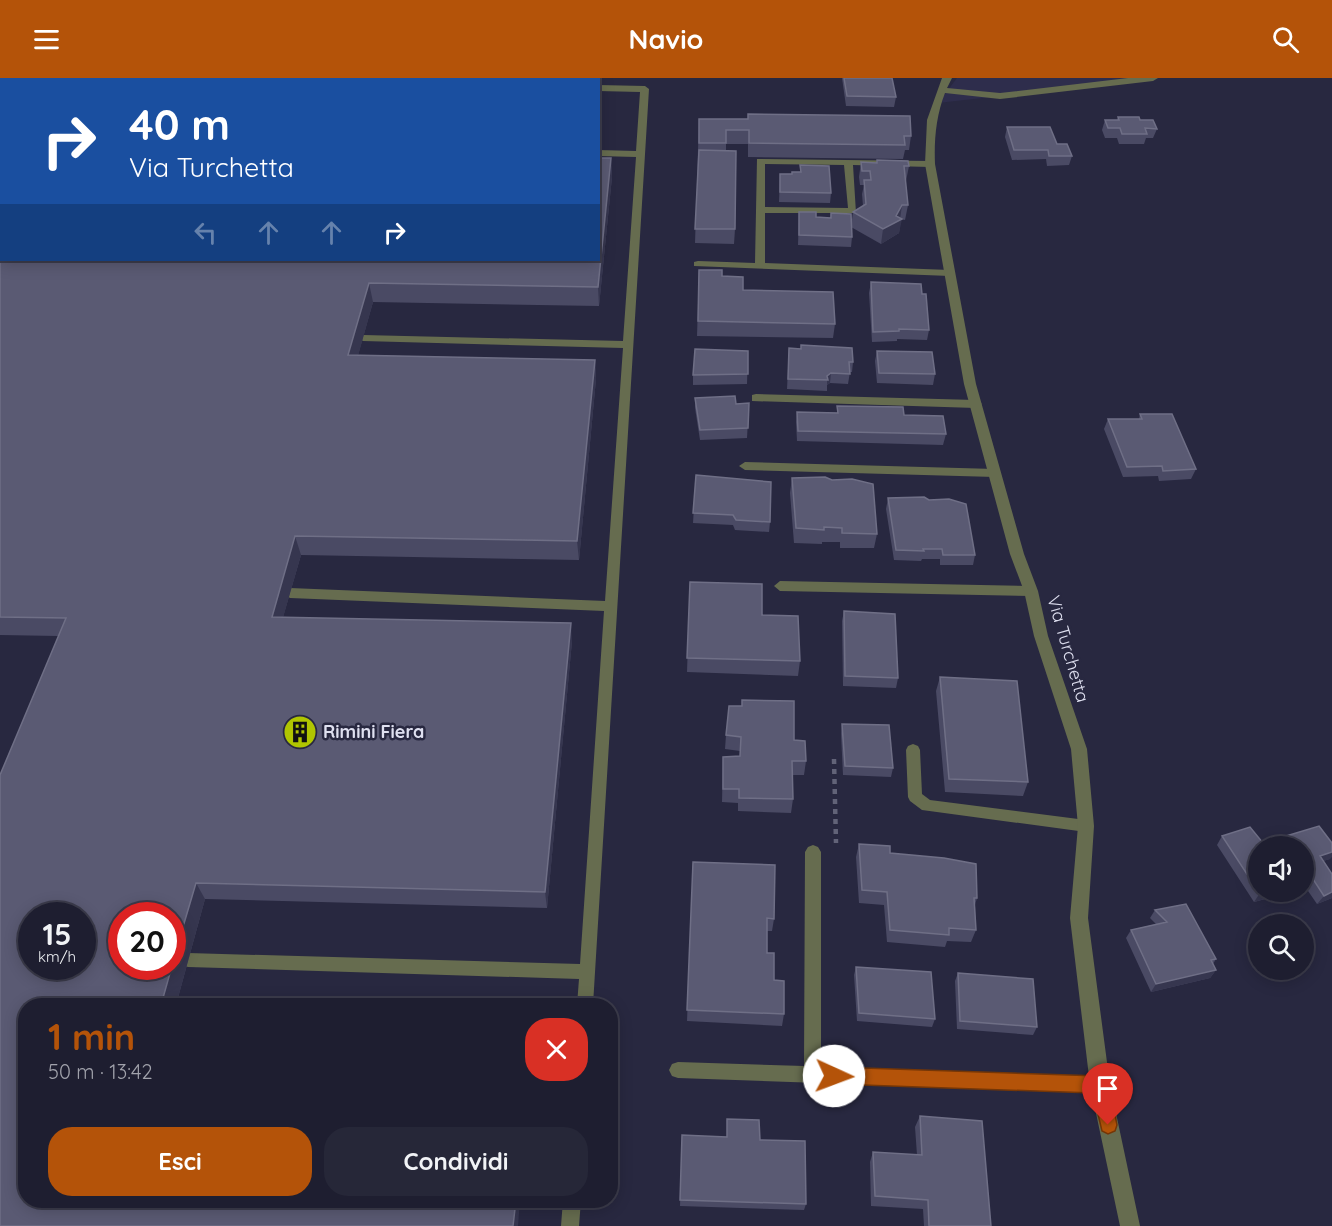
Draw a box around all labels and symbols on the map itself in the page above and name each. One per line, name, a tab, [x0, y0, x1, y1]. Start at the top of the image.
street label: Via Turchetta	[1042, 593, 1095, 705]
building icon: Rimini Fiera	[282, 714, 318, 750]
place label: Rimini Fiera	[323, 720, 424, 743]
speed limit sign: 20	[108, 902, 186, 980]
position arrow	[802, 1044, 866, 1108]
pin	[1082, 1063, 1133, 1125]

